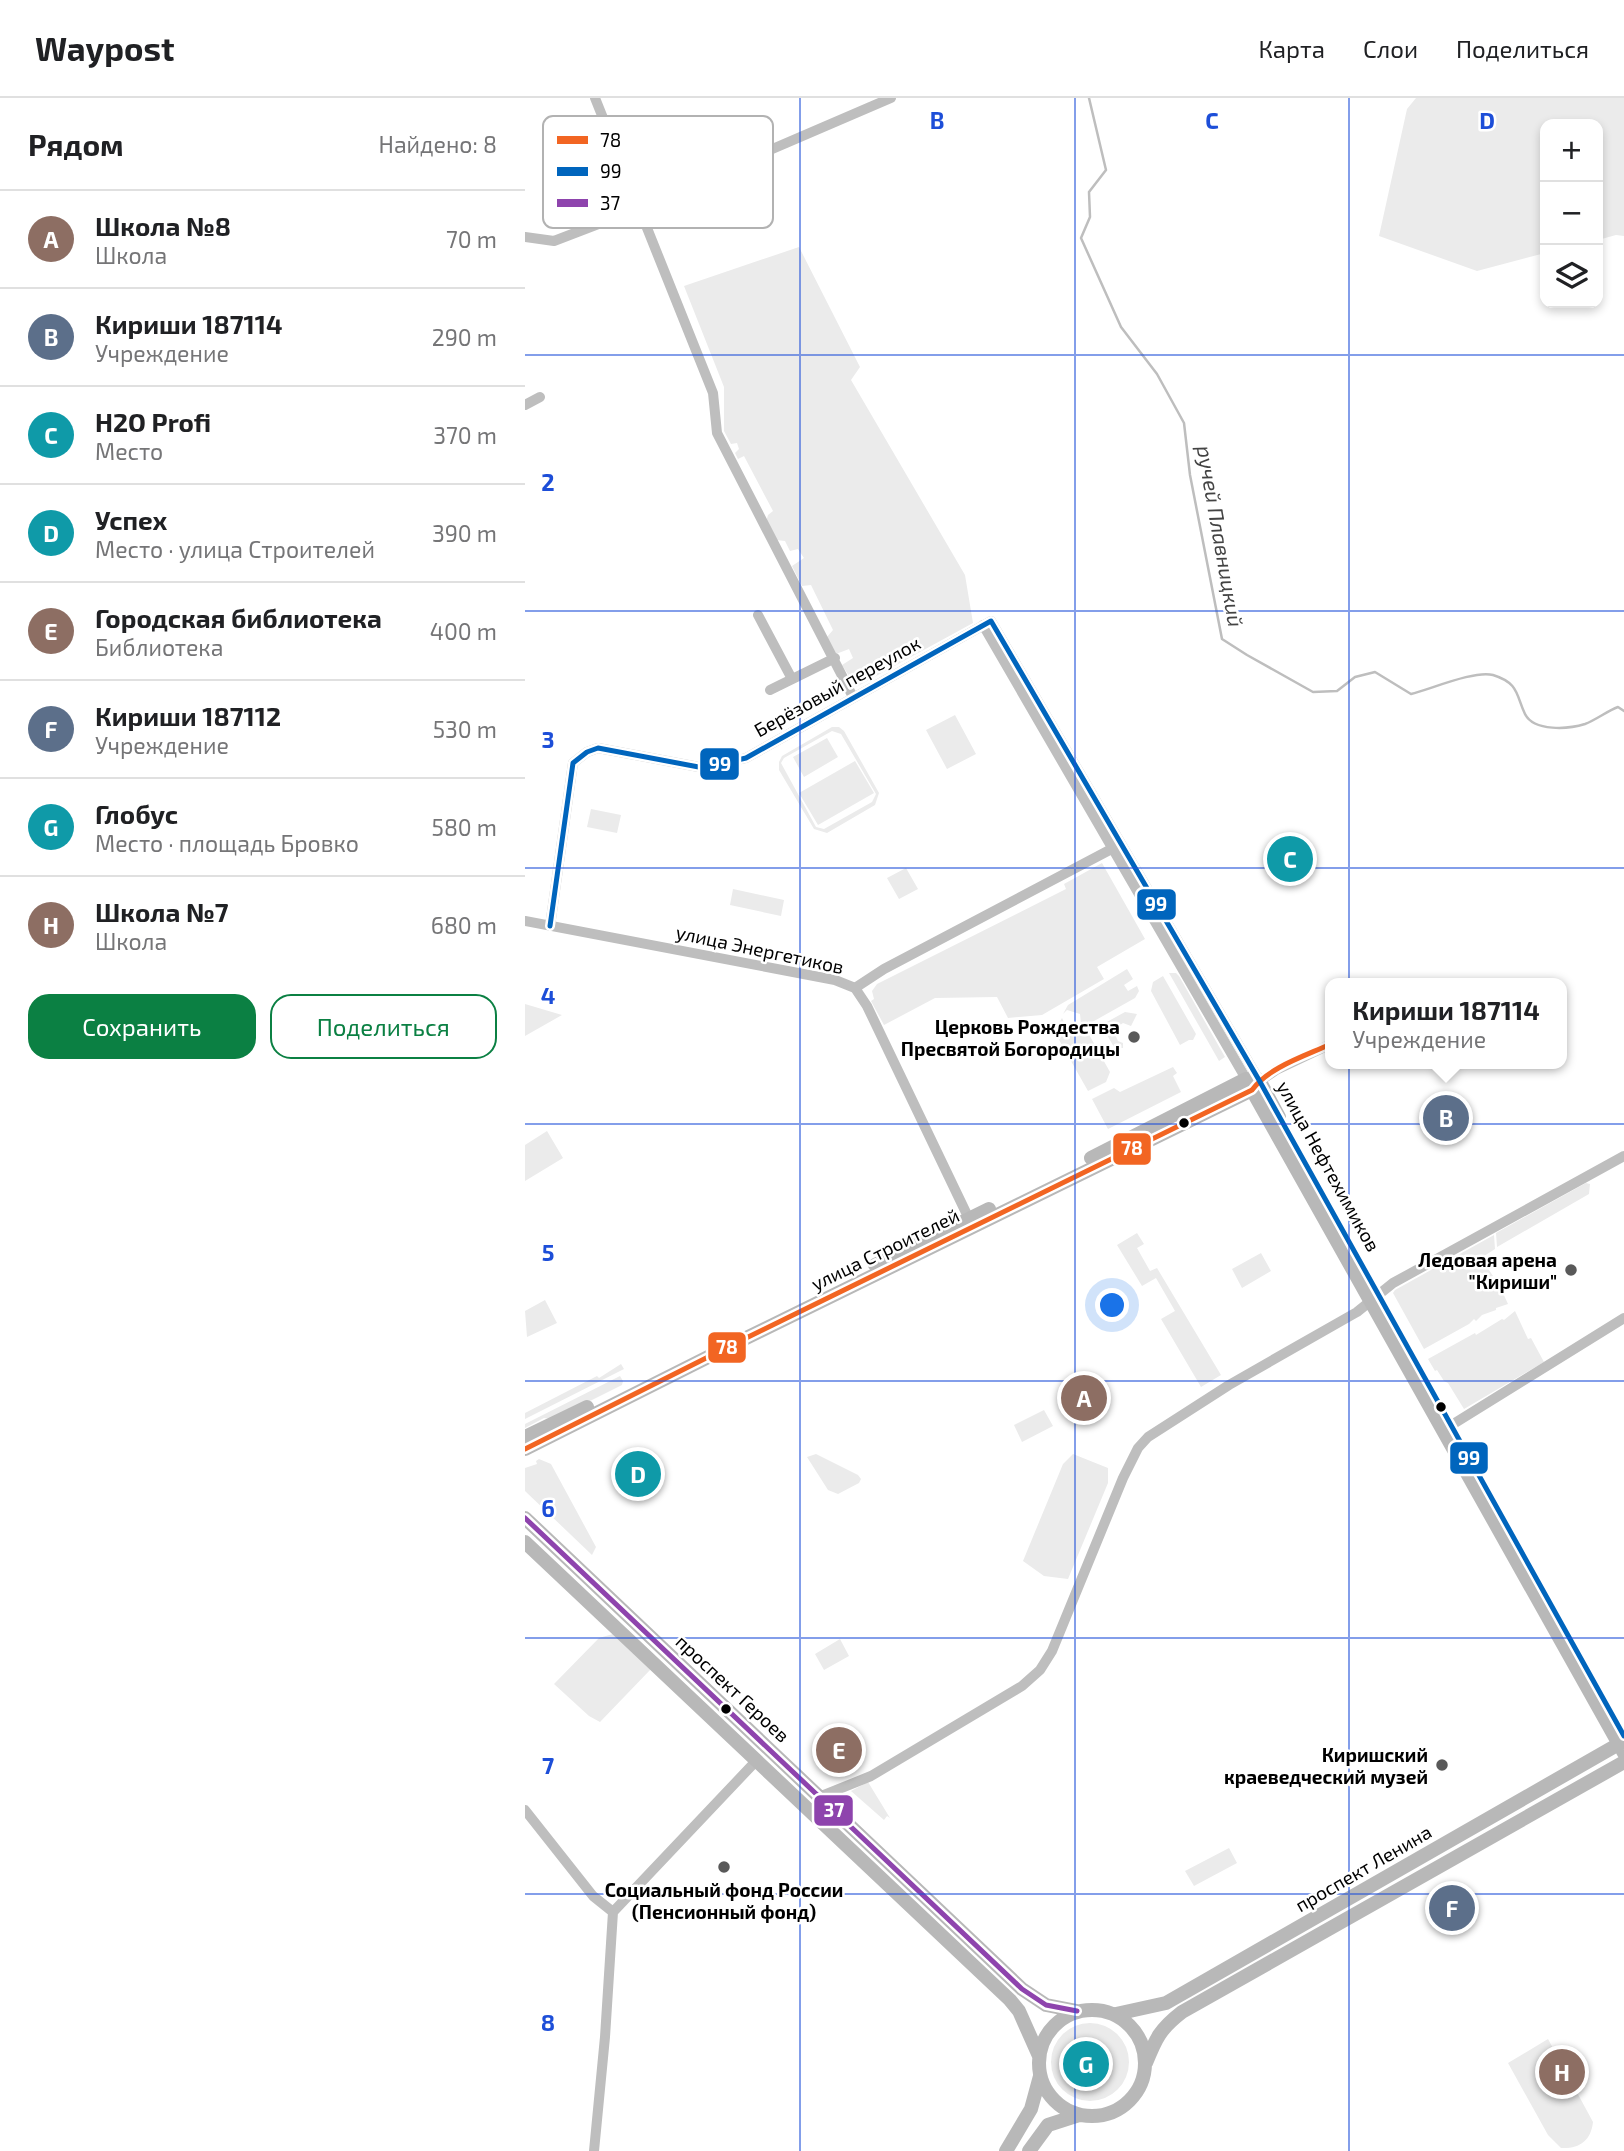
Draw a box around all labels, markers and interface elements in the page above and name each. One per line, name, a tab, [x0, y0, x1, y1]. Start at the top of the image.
text: Waypost	[35, 28, 174, 68]
text: Карта	[1258, 34, 1325, 63]
text: Слои	[1363, 34, 1418, 63]
text: Поделиться	[1456, 34, 1589, 63]
text: B	[930, 106, 944, 134]
text: C	[1205, 106, 1219, 134]
text: D	[1479, 106, 1495, 134]
legend	[543, 116, 773, 228]
map controls	[1540, 119, 1603, 308]
button: +	[1540, 119, 1603, 182]
text: Рядом	[28, 126, 124, 162]
text: 78	[600, 128, 621, 151]
text: Найдено: 8	[379, 130, 497, 158]
text: 99	[600, 159, 622, 182]
button: −	[1540, 182, 1603, 245]
text: 37	[600, 191, 621, 214]
text: Школа №8	[95, 210, 231, 241]
text: A	[43, 225, 59, 253]
text: 70 m	[446, 225, 497, 253]
text: Школа	[95, 241, 167, 269]
button: layers	[1540, 245, 1603, 308]
text: Кириши 187114	[95, 308, 283, 339]
text: B	[44, 323, 58, 351]
text: 290 m	[432, 323, 497, 351]
text: Учреждение	[95, 339, 229, 367]
text: H2O Profi	[95, 406, 211, 437]
text: C	[44, 421, 58, 449]
text: 370 m	[433, 421, 497, 449]
text: Место	[95, 437, 163, 465]
water label: ручей Плавницкий	[1193, 443, 1249, 629]
text: 2	[541, 468, 555, 496]
text: Успех	[95, 504, 167, 535]
text: D	[43, 519, 59, 547]
text: 390 m	[432, 519, 497, 547]
text: Место · улица Строителей	[95, 535, 375, 563]
text: Городская библиотека	[95, 602, 382, 633]
text: E	[44, 617, 58, 645]
text: 400 m	[430, 617, 497, 645]
street label: Берёзовый переулок	[750, 631, 925, 742]
text: Библиотека	[95, 633, 223, 661]
text: Кириши 187112	[95, 700, 281, 731]
text: F	[45, 715, 57, 743]
text: 530 m	[433, 715, 497, 743]
text: 3	[541, 725, 555, 753]
text: Учреждение	[95, 731, 229, 759]
line badge: 99	[699, 747, 740, 781]
text: 99	[709, 752, 731, 775]
text: Глобус	[95, 798, 178, 829]
text: G	[44, 813, 58, 841]
text: 580 m	[432, 813, 497, 841]
text: Место · площадь Бровко	[95, 829, 359, 857]
pin: C	[1267, 833, 1313, 885]
line badge: 99	[1136, 888, 1177, 921]
text: 99	[1145, 892, 1167, 915]
text: Школа №7	[95, 896, 229, 927]
text: H	[43, 911, 59, 939]
text: 680 m	[431, 911, 497, 939]
street label: улица Энергетиков	[674, 920, 846, 979]
text: Школа	[95, 927, 167, 955]
popup	[1325, 978, 1567, 1069]
text: 4	[541, 981, 555, 1009]
button: Сохранить	[28, 994, 256, 1059]
button: Поделиться	[270, 994, 497, 1059]
text: Кириши 187114	[1352, 994, 1540, 1025]
place label: Церковь Рождества Пресвятой Богородицы	[901, 1015, 1120, 1060]
text: Учреждение	[1352, 1025, 1486, 1053]
marker: Церковь Рождества Пресвятой Богородицы	[1126, 1029, 1142, 1045]
street label: улица Нефтехимиков	[1272, 1077, 1385, 1256]
pin: B	[1423, 1092, 1469, 1144]
unlabelled marker	[1177, 1116, 1191, 1130]
line badge: 78	[1112, 1132, 1152, 1166]
text: 78	[1121, 1136, 1143, 1159]
street label: улица Строителей	[807, 1203, 963, 1296]
text: 5	[542, 1238, 554, 1266]
place label: Ледовая арена "Кириши"	[1418, 1248, 1557, 1293]
marker: Ледовая арена "Кириши"	[1563, 1262, 1579, 1278]
your location	[1095, 1288, 1129, 1322]
line badge: 78	[707, 1331, 747, 1364]
text: 78	[716, 1335, 738, 1358]
pin: A	[1061, 1372, 1107, 1424]
unlabelled marker	[1434, 1400, 1448, 1414]
line badge: 99	[1449, 1441, 1489, 1475]
text: 99	[1458, 1446, 1480, 1469]
pin: D	[615, 1448, 661, 1500]
text: 6	[541, 1494, 555, 1522]
street label: проспект Героев	[671, 1629, 795, 1747]
unlabelled marker	[719, 1702, 733, 1716]
pin: E	[816, 1724, 862, 1776]
place label: Киришский краеведческий музей	[1224, 1743, 1428, 1788]
text: 7	[542, 1751, 554, 1779]
marker: Киришский краеведческий музей	[1434, 1757, 1450, 1773]
line badge: 37	[813, 1794, 854, 1827]
text: 37	[824, 1798, 844, 1821]
street label: проспект Ленина	[1291, 1820, 1435, 1916]
marker: Социальный фонд России (Пенсионный фонд)	[716, 1859, 732, 1875]
place label: Социальный фонд России (Пенсионный фонд)	[605, 1878, 843, 1923]
pin: F	[1429, 1882, 1475, 1934]
text: 8	[541, 2008, 555, 2036]
pin: G	[1063, 2038, 1109, 2090]
pin: H	[1539, 2046, 1585, 2098]

